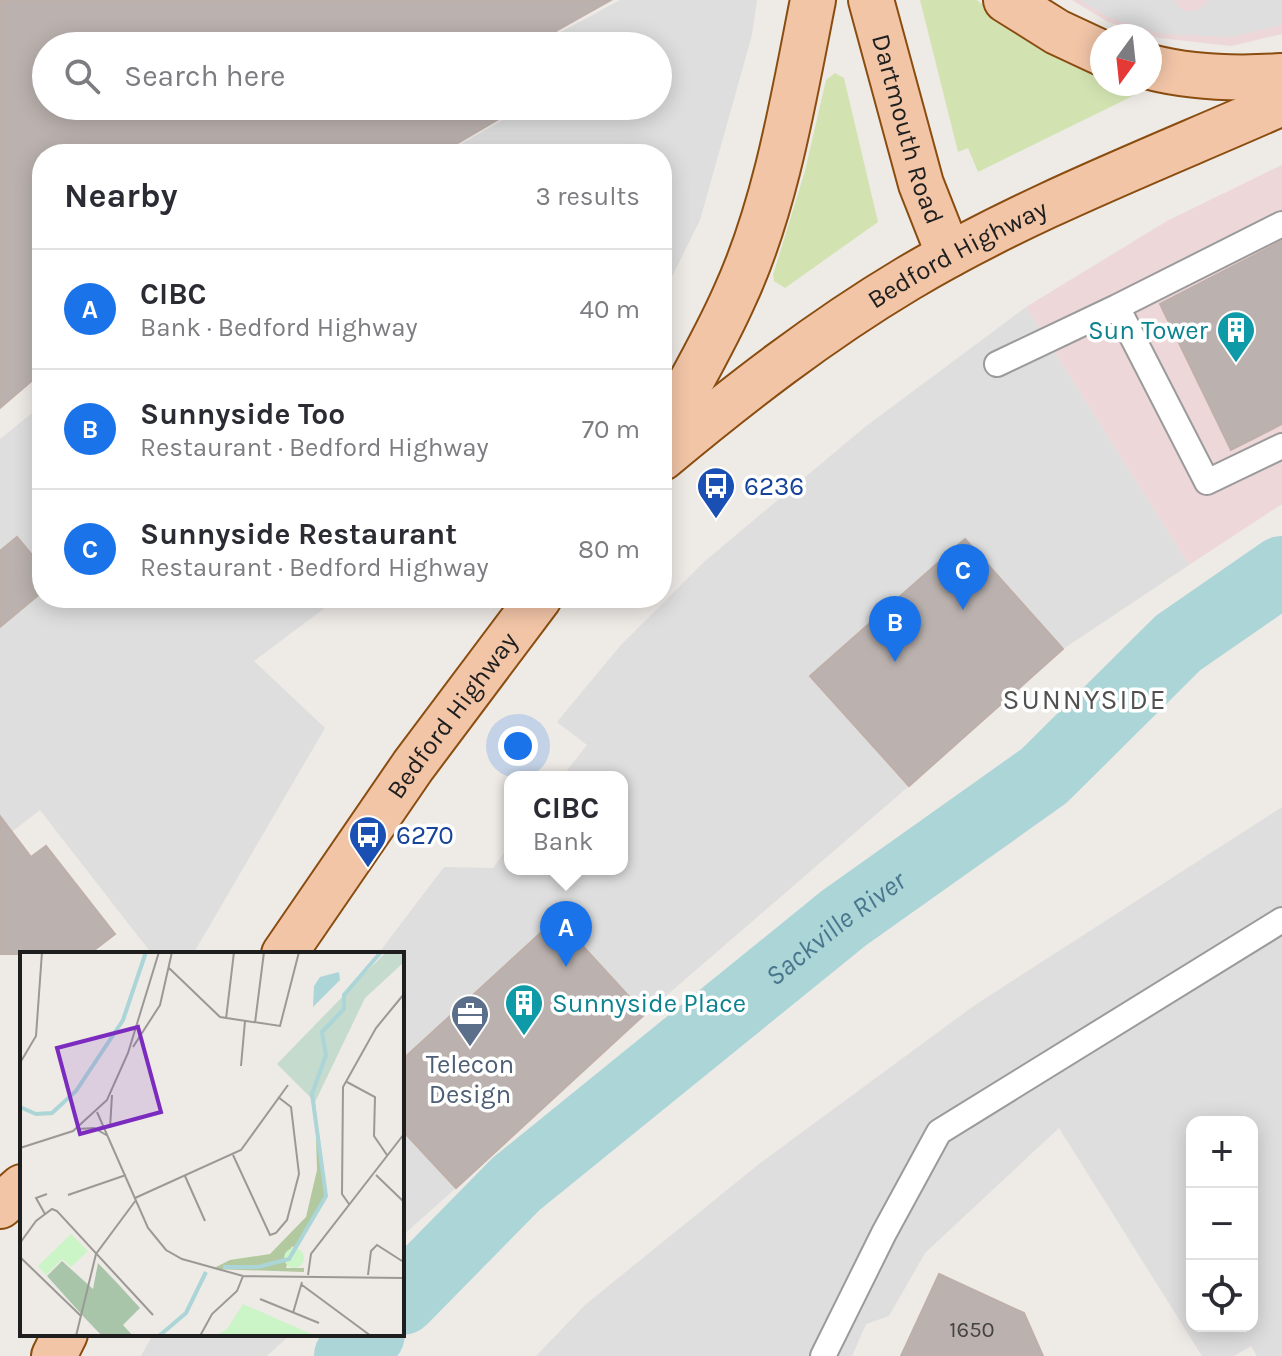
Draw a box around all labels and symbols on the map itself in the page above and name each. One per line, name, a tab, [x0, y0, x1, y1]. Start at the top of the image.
north arrow	[1090, 24, 1162, 96]
street label: Dartmouth Road	[865, 31, 950, 229]
street label: Bedford Highway	[862, 193, 1052, 316]
building icon: Sun Tower	[1215, 309, 1257, 364]
place label: Sun Tower	[1088, 315, 1209, 346]
bus stop icon: 6236	[695, 465, 737, 520]
place label: 6236	[744, 471, 804, 502]
pin: C	[937, 544, 989, 610]
pin: B	[869, 596, 921, 662]
street label: Bedford Highway	[380, 626, 524, 805]
district label: SUNNYSIDE	[1002, 683, 1168, 716]
your location	[498, 726, 538, 766]
bus stop icon: 6270	[347, 814, 389, 869]
place label: 6270	[396, 820, 454, 851]
water label: Sackville River	[759, 863, 913, 992]
pin: A	[540, 901, 592, 967]
inset map	[20, 952, 404, 1336]
building icon: Sunnyside Place	[503, 982, 545, 1037]
place label: Sunnyside Place	[552, 988, 746, 1019]
office icon: Telecon Design	[449, 993, 491, 1048]
place label: Telecon Design	[426, 1049, 514, 1110]
house number: 1650	[949, 1317, 995, 1343]

